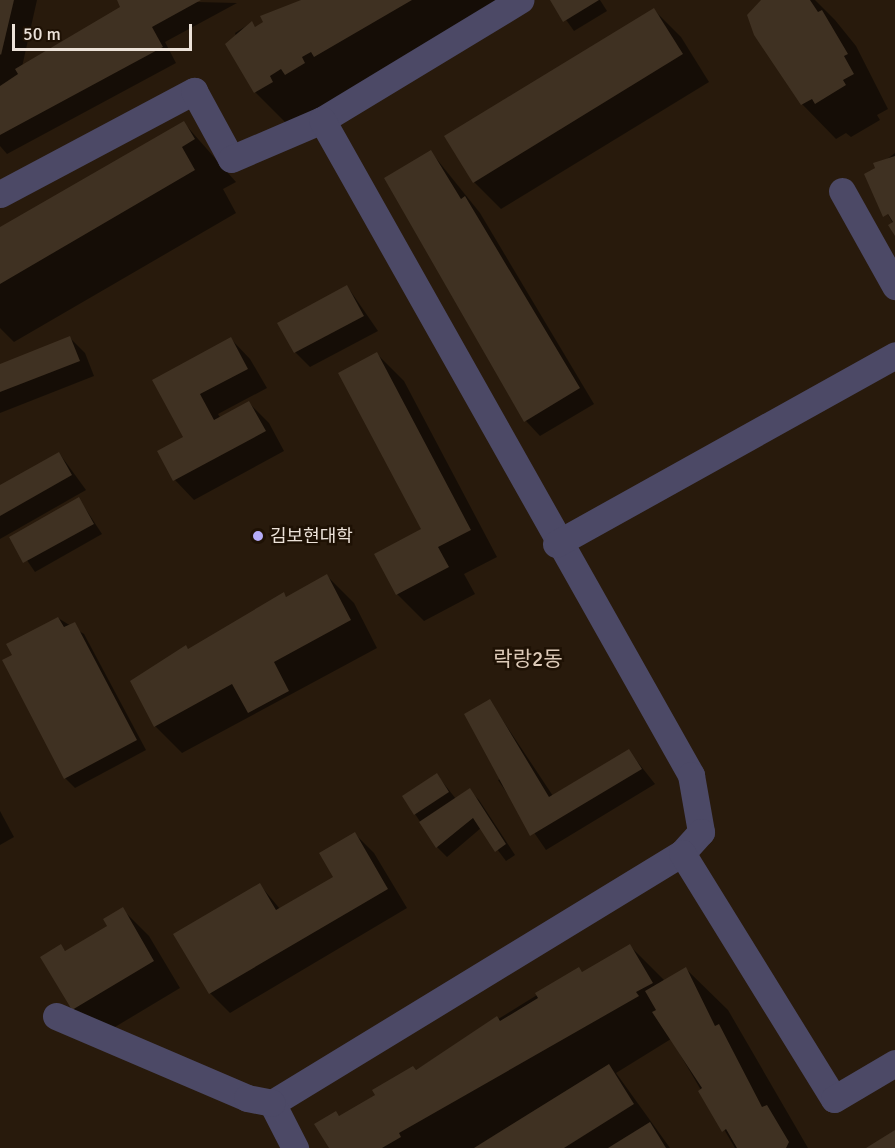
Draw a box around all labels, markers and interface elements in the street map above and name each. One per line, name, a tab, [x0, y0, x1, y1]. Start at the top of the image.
scale bar	[15, 12, 195, 50]
text: 50 m	[23, 23, 61, 45]
place label: 김보현대학	[270, 525, 353, 547]
marker: 김보현대학	[251, 529, 265, 543]
district label: 락랑2동	[493, 646, 563, 672]

